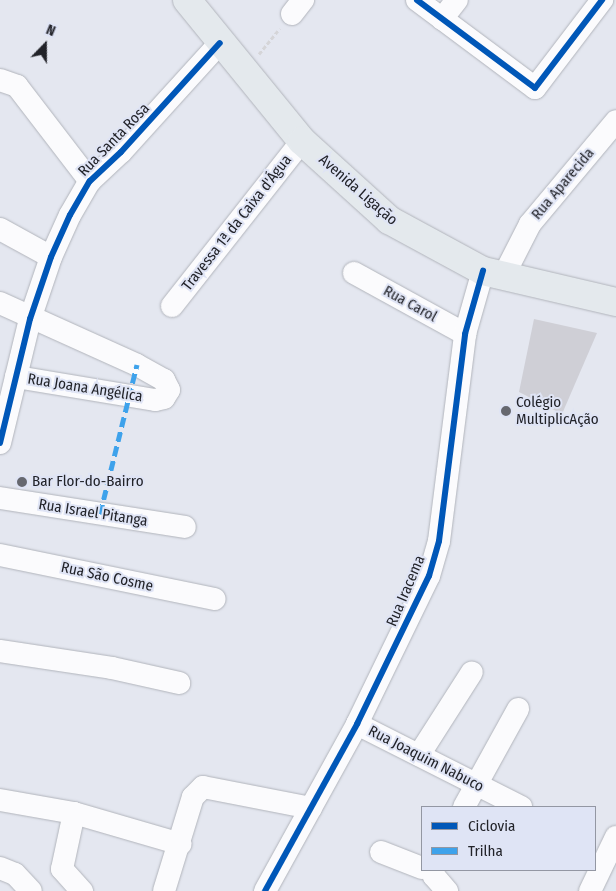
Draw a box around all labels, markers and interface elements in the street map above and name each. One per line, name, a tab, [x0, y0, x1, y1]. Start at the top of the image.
north arrow	[20, 20, 70, 70]
text: N	[44, 21, 58, 40]
street label: Rua Santa Rosa	[75, 100, 153, 180]
street label: Rua Aparecida	[528, 145, 598, 223]
street label: Avenida Ligação	[315, 151, 401, 229]
street label: Travessa 1ª da Caixa d'Água	[178, 152, 296, 294]
street label: Rua Carol	[380, 282, 440, 326]
street label: Rua Joana Angélica	[26, 370, 144, 406]
place label: Colégio MultiplicAção	[516, 393, 599, 428]
marker: Colégio MultiplicAção	[500, 405, 512, 417]
place label: Bar Flor-do-Bairro	[32, 473, 144, 491]
marker: Bar Flor-do-Bairro	[16, 476, 28, 488]
street label: Rua Israel Pitanga	[37, 496, 149, 530]
street label: Rua Iracema	[383, 553, 429, 629]
street label: Rua São Cosme	[59, 558, 155, 596]
street label: Rua Joaquim Nabuco	[365, 722, 487, 796]
legend	[421, 806, 596, 871]
text: Ciclovia	[468, 817, 515, 835]
text: Trilha	[468, 842, 503, 860]

